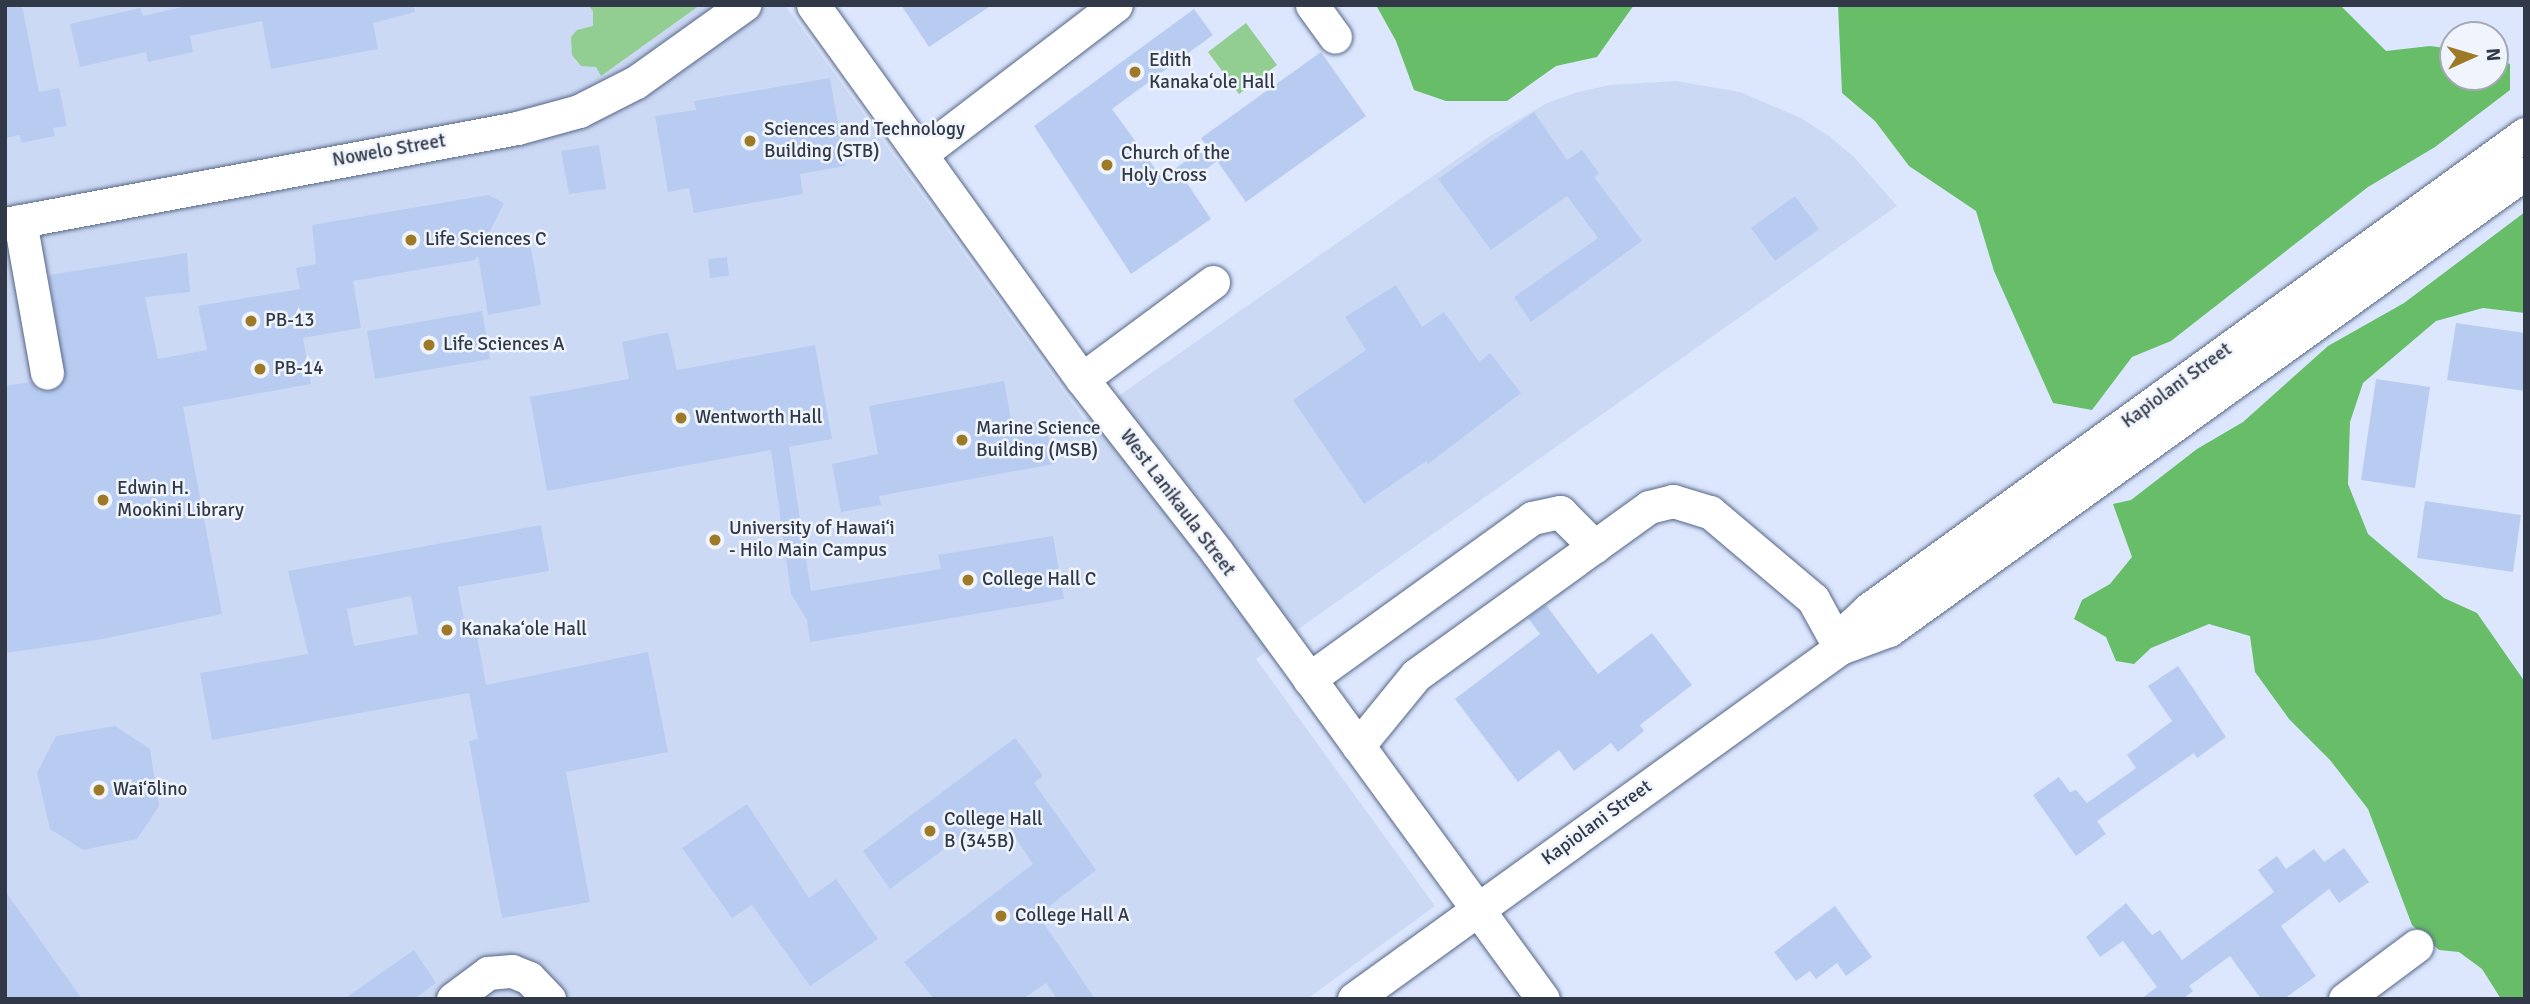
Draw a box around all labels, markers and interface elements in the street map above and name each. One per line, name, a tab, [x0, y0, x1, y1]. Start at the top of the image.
north arrow	[2439, 21, 2509, 91]
text: N	[2481, 47, 2505, 62]
place label: Edith Kanaka‘ole Hall	[1149, 50, 1275, 94]
marker: Edith Kanaka‘ole Hall	[1127, 64, 1143, 80]
place label: Sciences and Technology Building (STB)	[764, 119, 965, 163]
street label: Nowelo Street	[331, 130, 447, 172]
marker: Sciences and Technology Building (STB)	[742, 133, 758, 149]
place label: Church of the Holy Cross	[1121, 143, 1230, 187]
marker: Church of the Holy Cross	[1099, 157, 1115, 173]
place label: Life Sciences C	[425, 229, 547, 251]
marker: Life Sciences C	[403, 232, 419, 248]
place label: PB-13	[265, 310, 314, 332]
marker: PB-13	[243, 313, 259, 329]
place label: Life Sciences A	[443, 334, 565, 356]
marker: Life Sciences A	[421, 337, 437, 353]
street label: Kapiolani Street	[2118, 338, 2236, 434]
place label: PB-14	[274, 358, 323, 380]
marker: PB-14	[252, 361, 268, 377]
place label: Wentworth Hall	[695, 407, 822, 429]
marker: Wentworth Hall	[673, 410, 689, 426]
place label: Marine Science Building (MSB)	[976, 418, 1101, 462]
street label: West Lanikaula Street	[1115, 425, 1239, 581]
marker: Marine Science Building (MSB)	[954, 432, 970, 448]
place label: Edwin H. Mookini Library	[117, 478, 244, 522]
marker: Edwin H. Mookini Library	[95, 492, 111, 508]
place label: University of Hawaiʻi - Hilo Main Campus	[729, 518, 895, 562]
marker: University of Hawaiʻi - Hilo Main Campus	[707, 532, 723, 548]
place label: College Hall C	[982, 569, 1096, 591]
marker: College Hall C	[960, 572, 976, 588]
place label: Kanakaʻole Hall	[461, 619, 587, 641]
marker: Kanakaʻole Hall	[439, 622, 455, 638]
street label: Kapiolani Street	[1538, 775, 1656, 871]
place label: Waiʻōlino	[113, 779, 187, 801]
marker: Waiʻōlino	[91, 782, 107, 798]
place label: College Hall B (345B)	[944, 809, 1043, 853]
marker: College Hall B (345B)	[922, 823, 938, 839]
place label: College Hall A	[1015, 905, 1129, 927]
marker: College Hall A	[993, 908, 1009, 924]

